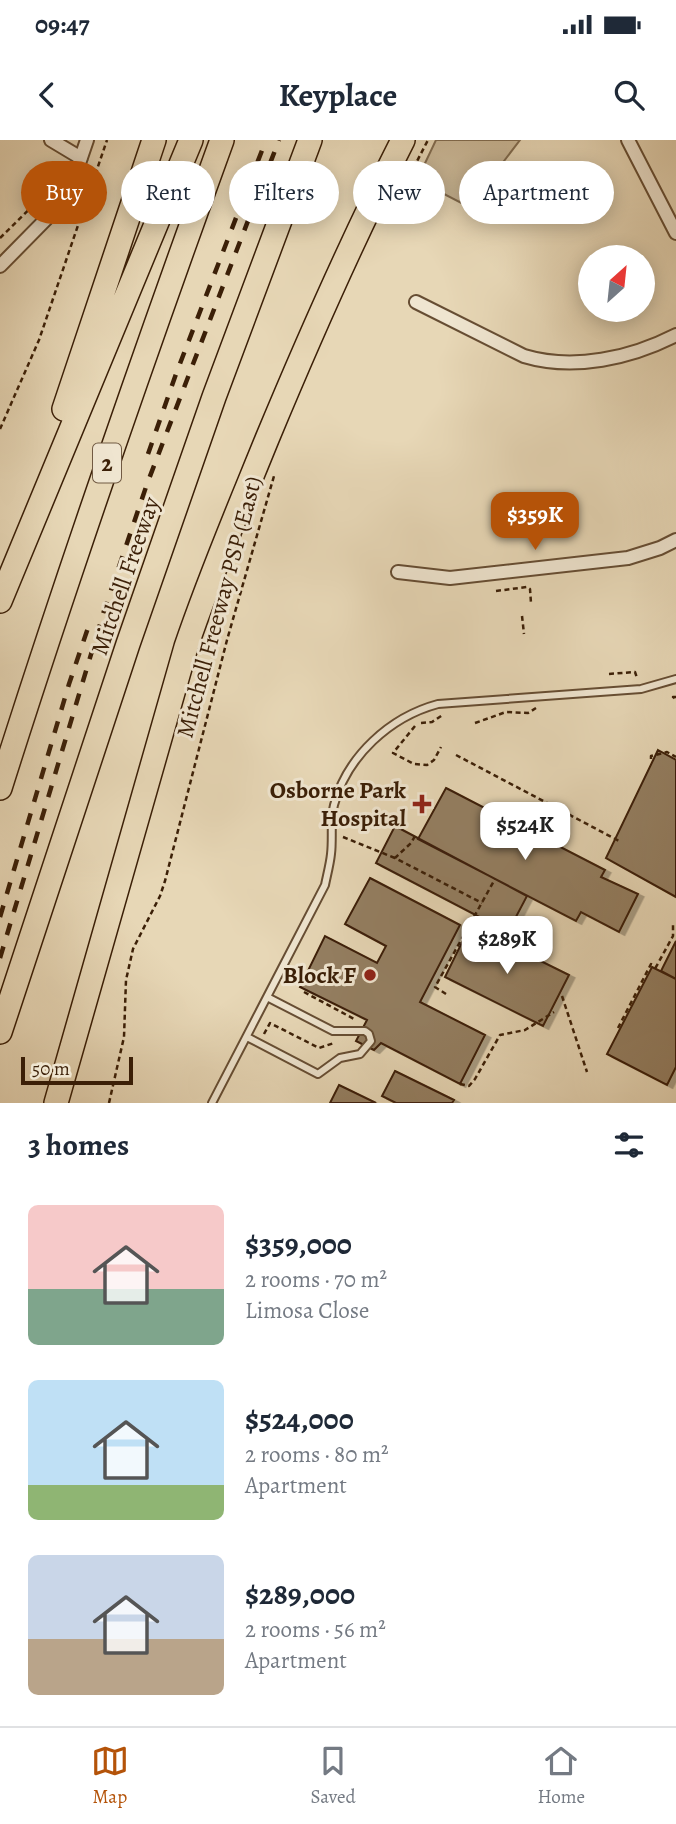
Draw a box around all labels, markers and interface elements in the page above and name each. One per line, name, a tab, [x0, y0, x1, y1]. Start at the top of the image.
text: 09:47	[35, 7, 90, 42]
text: Keyplace	[279, 73, 397, 117]
icon: back	[28, 76, 66, 114]
icon: search	[610, 76, 648, 114]
chip: Buy	[21, 161, 107, 224]
chip: Rent	[121, 161, 215, 224]
chip: Filters	[229, 161, 339, 224]
chip: New	[353, 161, 445, 224]
chip: Apartment	[459, 161, 614, 224]
north arrow	[578, 245, 654, 322]
map controls	[578, 245, 655, 322]
road number: 2	[93, 444, 121, 482]
street label: Mitchell Freeway PSP (East)	[169, 473, 269, 741]
street label: Mitchell Freeway	[83, 492, 167, 659]
pin: $359K	[486, 492, 584, 552]
text: $359K	[507, 499, 563, 530]
place label: Osborne Park Hospital	[270, 774, 407, 834]
marker: Osborne Park Hospital	[412, 794, 432, 814]
pin: $524K	[476, 802, 574, 862]
text: $524K	[496, 809, 554, 840]
pin: $289K	[458, 916, 556, 976]
text: $289K	[478, 923, 536, 954]
place label: Block F	[283, 959, 356, 991]
marker: Block F	[362, 967, 378, 983]
scale bar	[21, 1054, 133, 1086]
text: 50 m	[32, 1056, 70, 1082]
text: 3 homes	[28, 1125, 129, 1165]
icon: filters	[610, 1126, 648, 1164]
text: $359,000	[245, 1224, 352, 1264]
icon: home	[84, 1233, 168, 1317]
text: 2 rooms · 70 m²	[245, 1264, 387, 1295]
text: Limosa Close	[245, 1295, 369, 1326]
text: $524,000	[245, 1399, 354, 1439]
icon: home	[84, 1408, 168, 1492]
text: 2 rooms · 80 m²	[245, 1439, 389, 1470]
text: Apartment	[245, 1470, 347, 1501]
text: $289,000	[245, 1574, 355, 1614]
icon: home	[84, 1583, 168, 1667]
text: 2 rooms · 56 m²	[245, 1614, 386, 1645]
text: Apartment	[245, 1645, 347, 1676]
tab: Map	[91, 1742, 129, 1810]
tab: Saved	[311, 1742, 356, 1810]
tab: Home	[537, 1742, 585, 1810]

